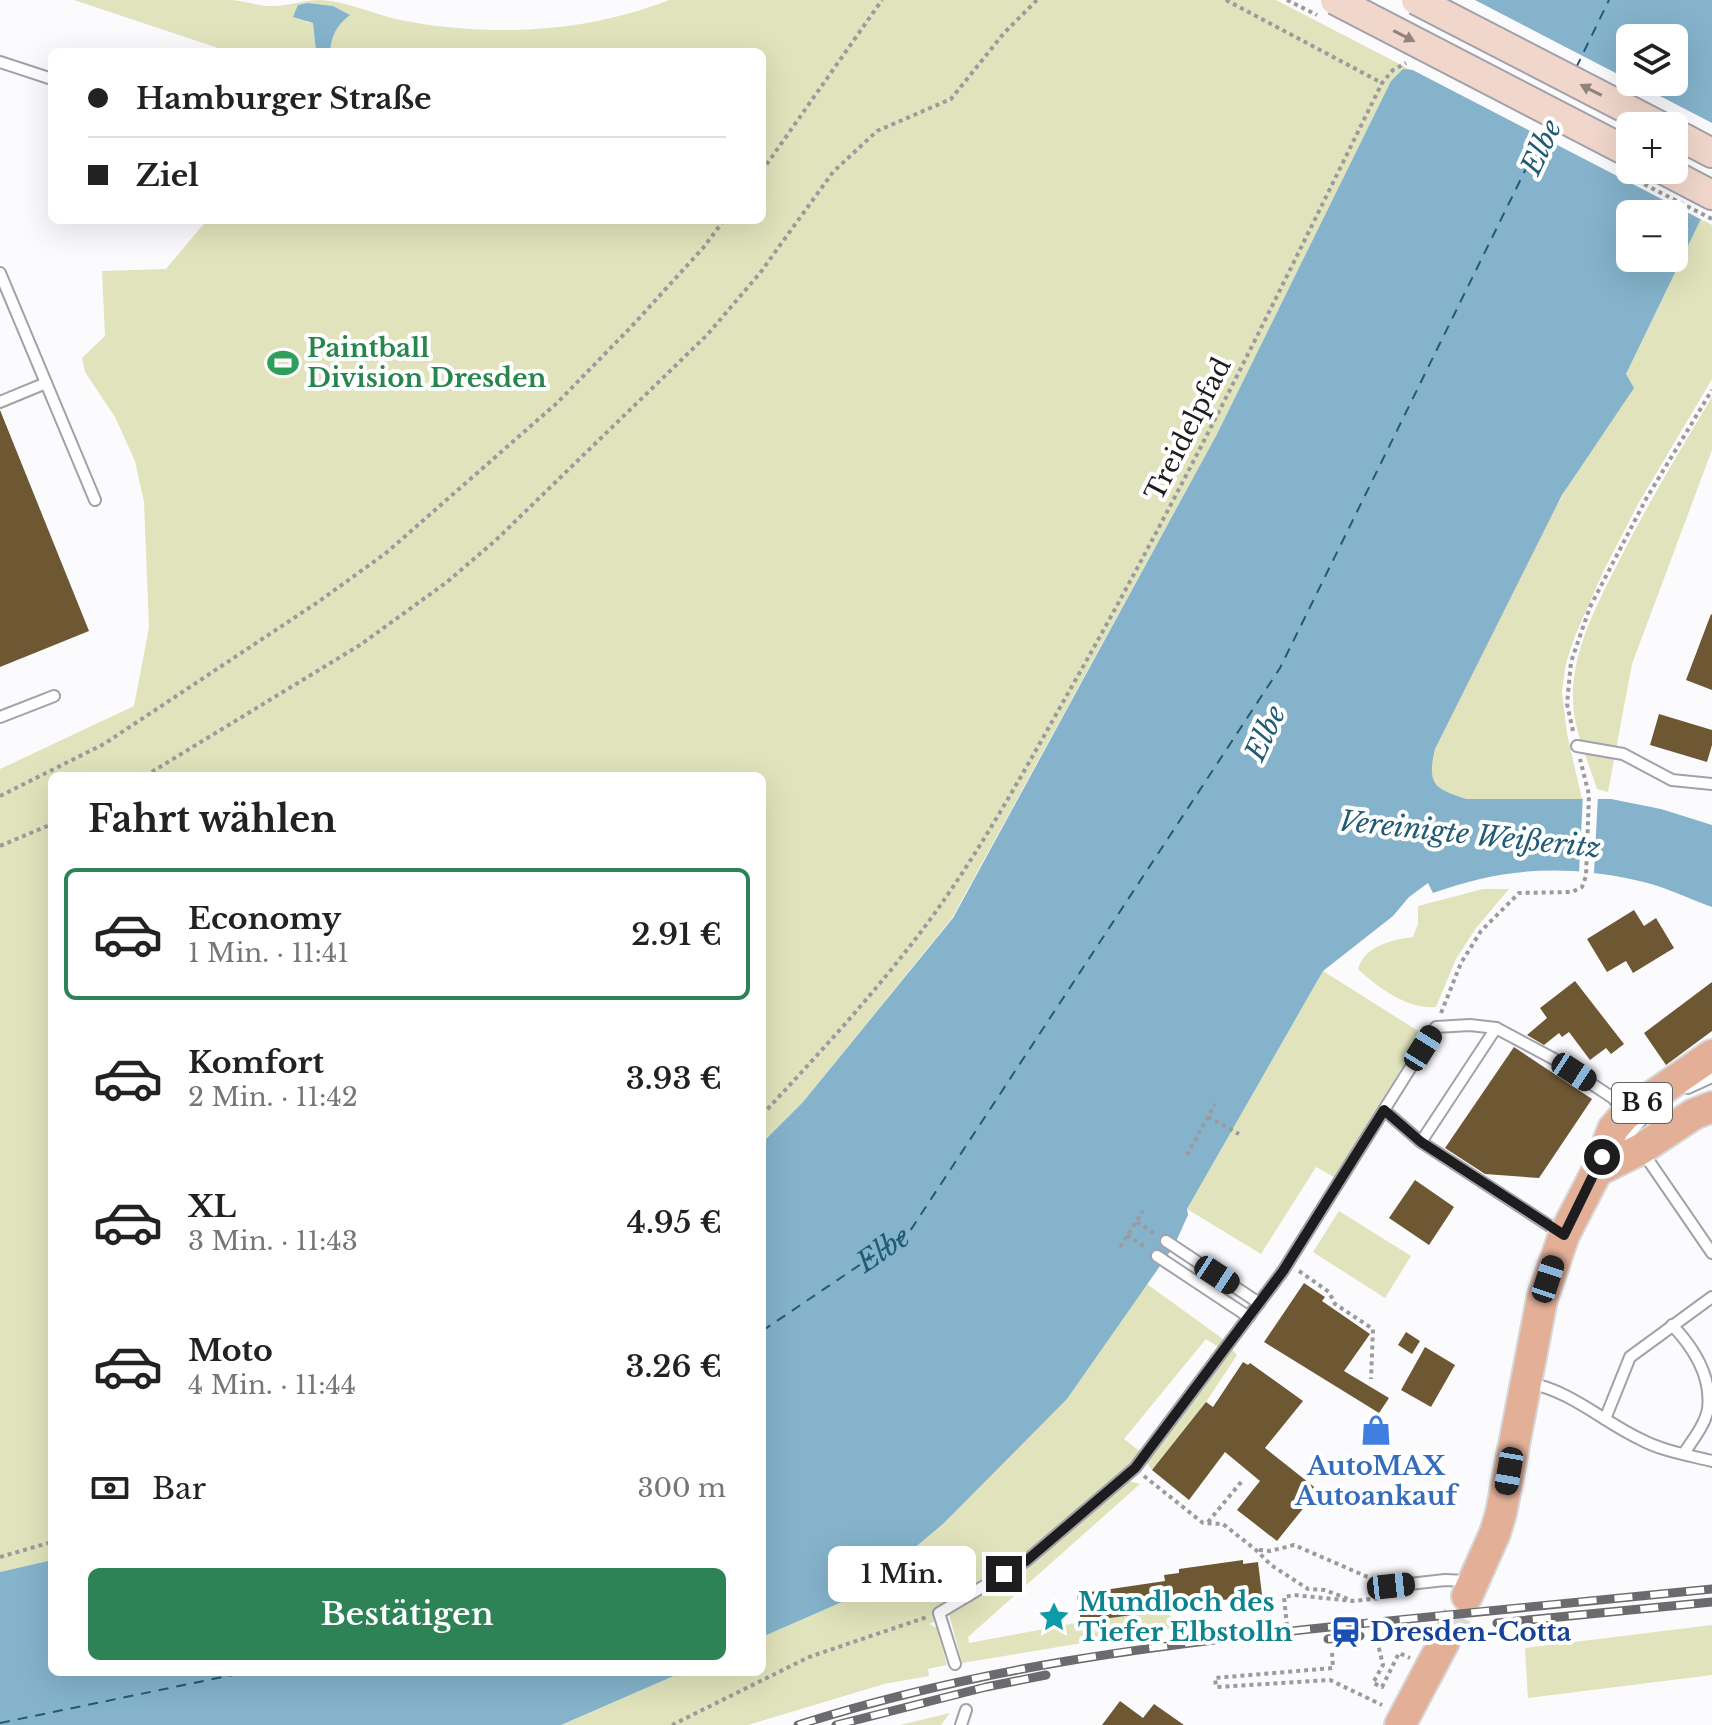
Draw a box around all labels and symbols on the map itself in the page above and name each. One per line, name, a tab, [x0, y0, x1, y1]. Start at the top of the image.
one-way arrow	[1393, 29, 1416, 42]
one-way arrow	[1579, 84, 1602, 97]
water label: Elbe	[1513, 114, 1569, 181]
place label: Paintball Division Dresden	[307, 332, 546, 394]
sports icon: Paintball Division Dresden	[266, 346, 300, 380]
street label: Treidelpfad	[1138, 352, 1238, 506]
water label: Elbe	[1237, 700, 1293, 767]
water label: Vereinigte Weißeritz	[1337, 803, 1603, 866]
car	[1400, 1021, 1446, 1075]
car	[1547, 1049, 1601, 1095]
road number: B 6	[1612, 1083, 1672, 1123]
route start	[1584, 1139, 1620, 1175]
water label: Elbe	[849, 1219, 917, 1281]
car	[1190, 1252, 1244, 1298]
car	[1529, 1252, 1567, 1306]
shop icon: AutoMAX Autoankauf	[1359, 1413, 1393, 1447]
car	[1493, 1445, 1525, 1497]
place label: AutoMAX Autoankauf	[1294, 1450, 1459, 1512]
callout: 1 Min.	[828, 1546, 976, 1602]
route end	[986, 1556, 1022, 1592]
car	[1366, 1572, 1416, 1600]
place label: Mundloch des Tiefer Elbstolln	[1078, 1586, 1293, 1648]
place icon: Mundloch des Tiefer Elbstolln	[1037, 1600, 1071, 1634]
station icon: Dresden-Cotta	[1329, 1615, 1363, 1649]
place label: Dresden-Cotta	[1370, 1616, 1571, 1648]

